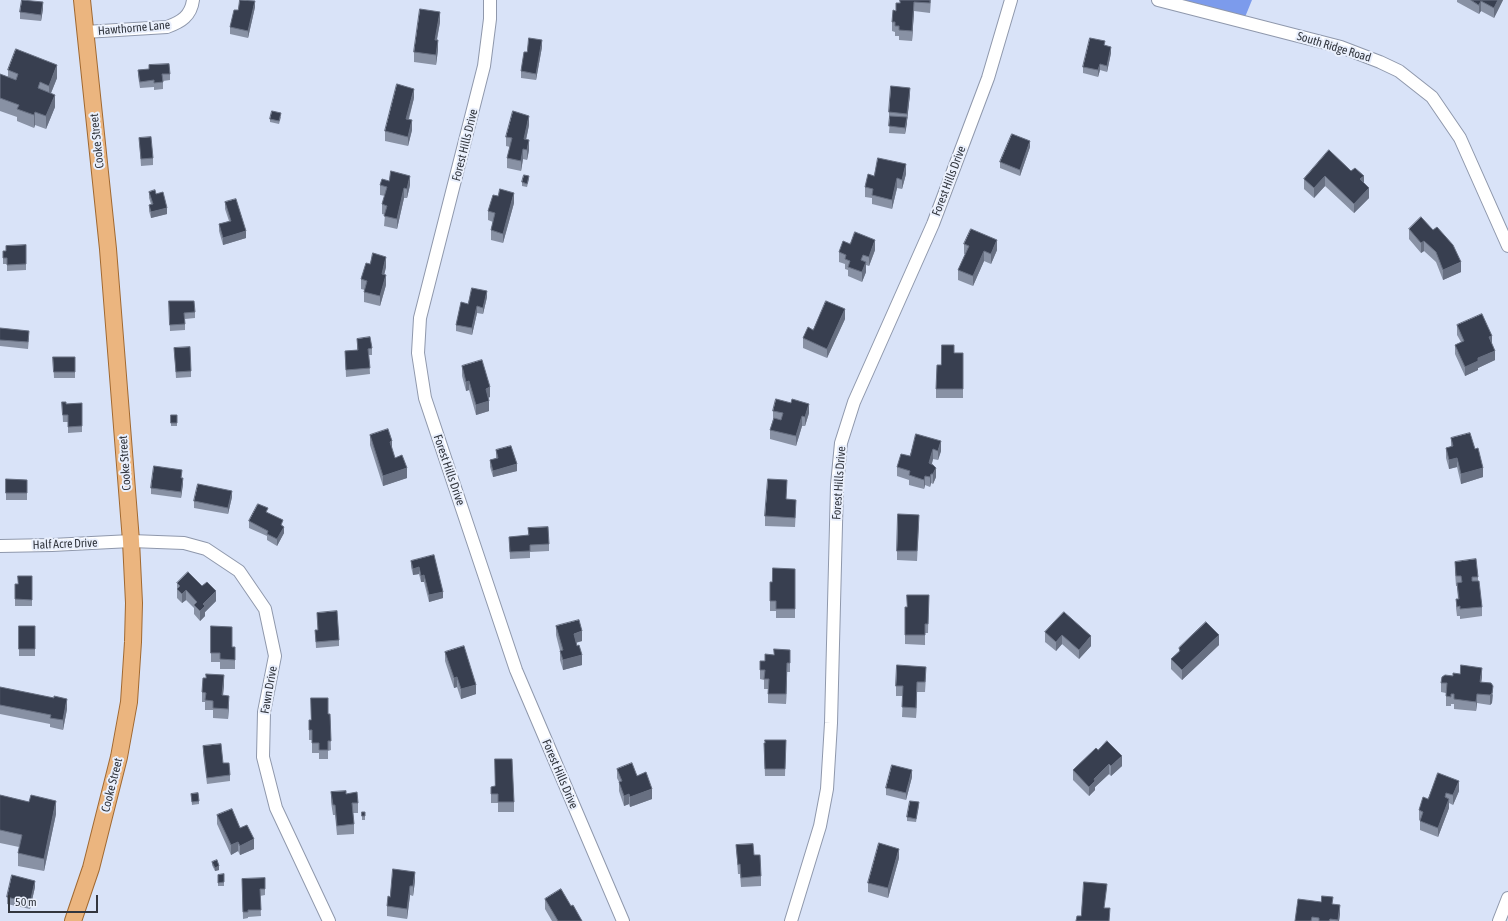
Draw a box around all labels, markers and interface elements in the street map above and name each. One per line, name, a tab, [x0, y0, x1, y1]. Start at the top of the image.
street label: Hawthorne Lane	[97, 18, 171, 38]
street label: South Ridge Road	[1295, 29, 1373, 65]
street label: Forest Hills Drive	[449, 107, 481, 183]
street label: Cooke Street	[87, 113, 107, 169]
street label: Forest Hills Drive	[929, 144, 969, 218]
street label: Forest Hills Drive	[430, 433, 468, 507]
street label: Cooke Street	[116, 435, 134, 491]
street label: Forest Hills Drive	[829, 446, 849, 520]
street label: Half Acre Drive	[32, 536, 98, 552]
street label: Fawn Drive	[258, 665, 280, 715]
street label: Forest Hills Drive	[539, 737, 581, 811]
street label: Cooke Street	[98, 757, 126, 813]
scale bar	[10, 887, 100, 913]
text: 50 m	[15, 895, 37, 909]

